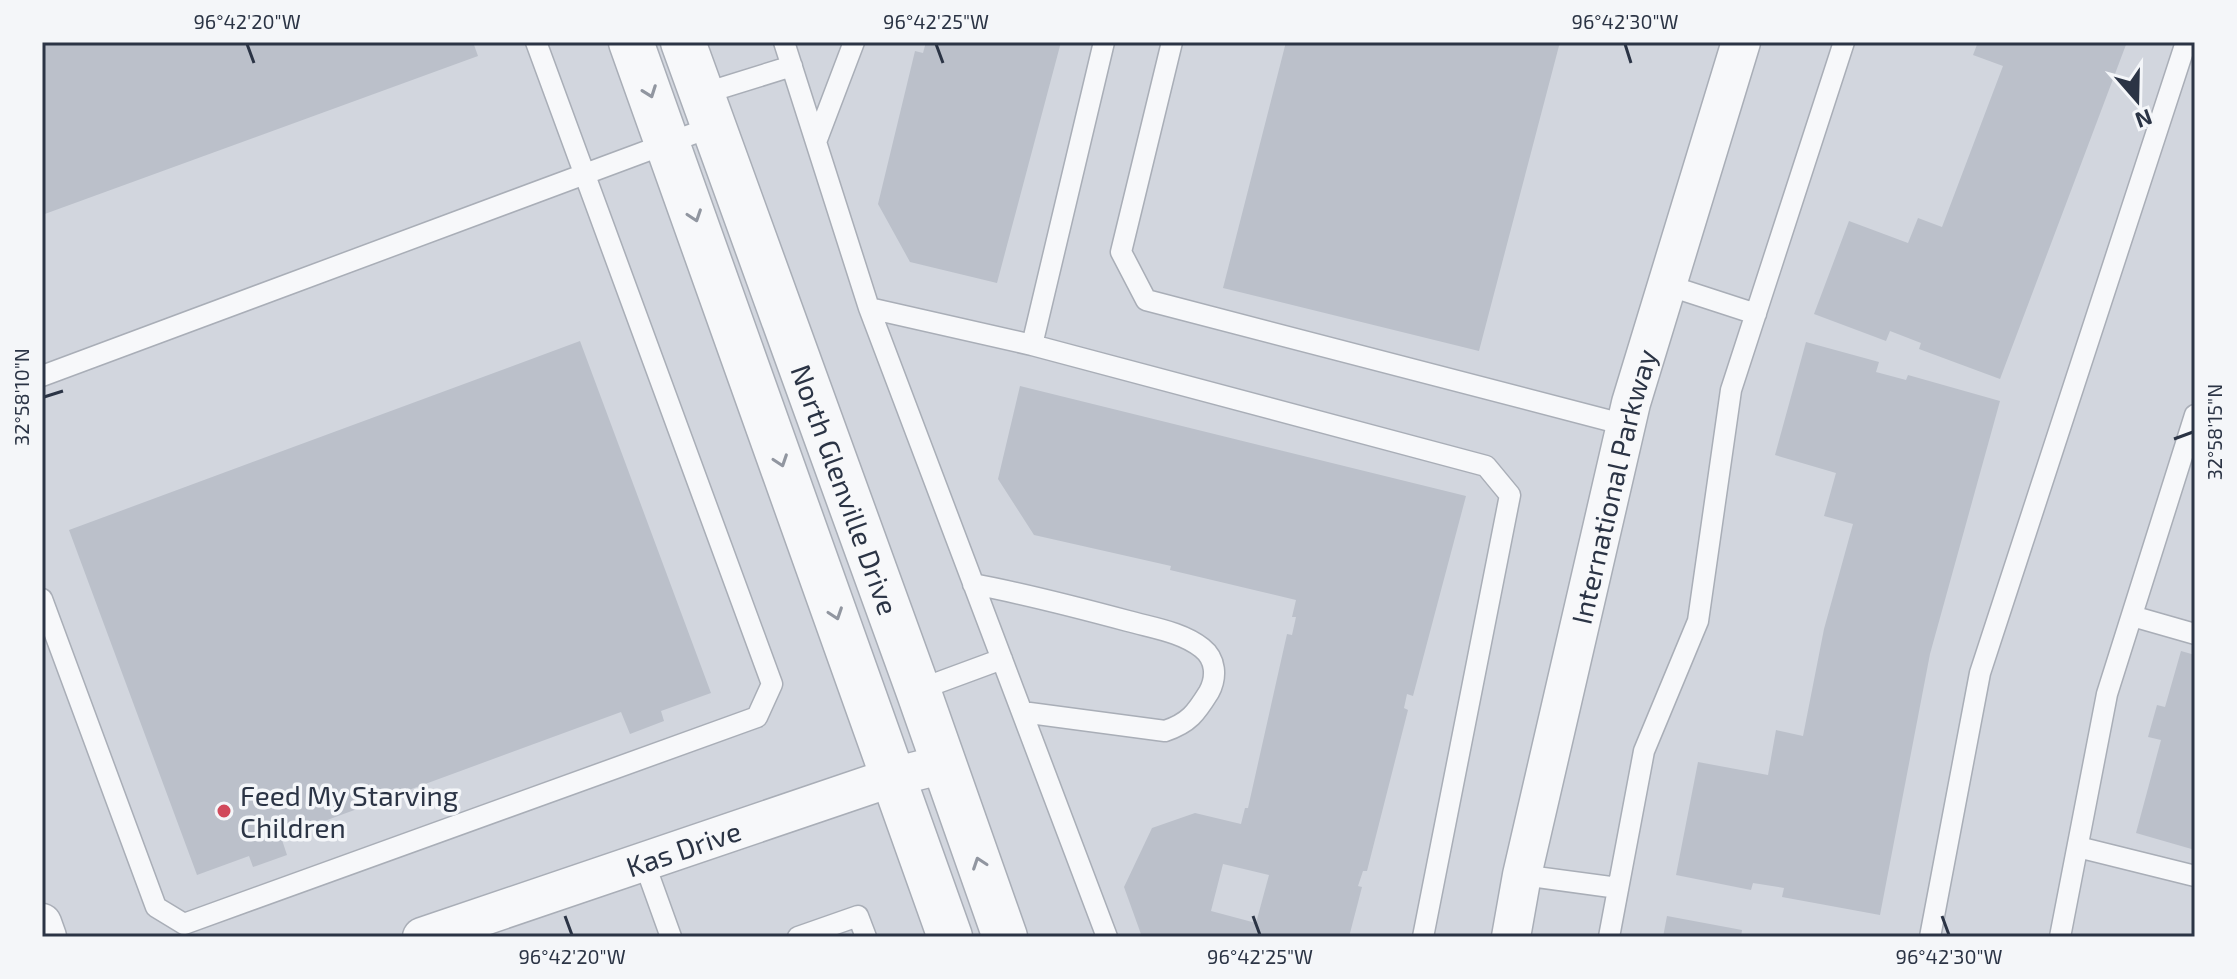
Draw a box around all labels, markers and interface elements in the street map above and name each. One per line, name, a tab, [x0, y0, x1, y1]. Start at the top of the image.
text: 96°42'20"W	[193, 9, 301, 33]
text: 96°42'25"W	[883, 9, 989, 33]
text: 96°42'30"W	[1571, 9, 1679, 33]
north arrow	[2097, 60, 2177, 140]
one-way arrow	[640, 84, 657, 98]
text: N	[2132, 105, 2156, 135]
one-way arrow	[685, 208, 701, 222]
street label: International Parkway	[1564, 345, 1663, 627]
text: 32°58'10"N	[9, 348, 33, 446]
street label: North Glenville Drive	[784, 360, 906, 619]
text: 32°58'15"N	[2202, 384, 2226, 480]
one-way arrow	[772, 453, 788, 467]
one-way arrow	[826, 607, 842, 621]
place label: Feed My Starving Children	[240, 778, 459, 844]
marker: Feed My Starving Children	[215, 802, 233, 820]
street label: Kas Drive	[622, 813, 745, 883]
one-way arrow	[973, 857, 989, 871]
text: 96°42'20"W	[518, 944, 626, 968]
text: 96°42'25"W	[1207, 944, 1313, 968]
text: 96°42'30"W	[1895, 944, 2003, 968]

